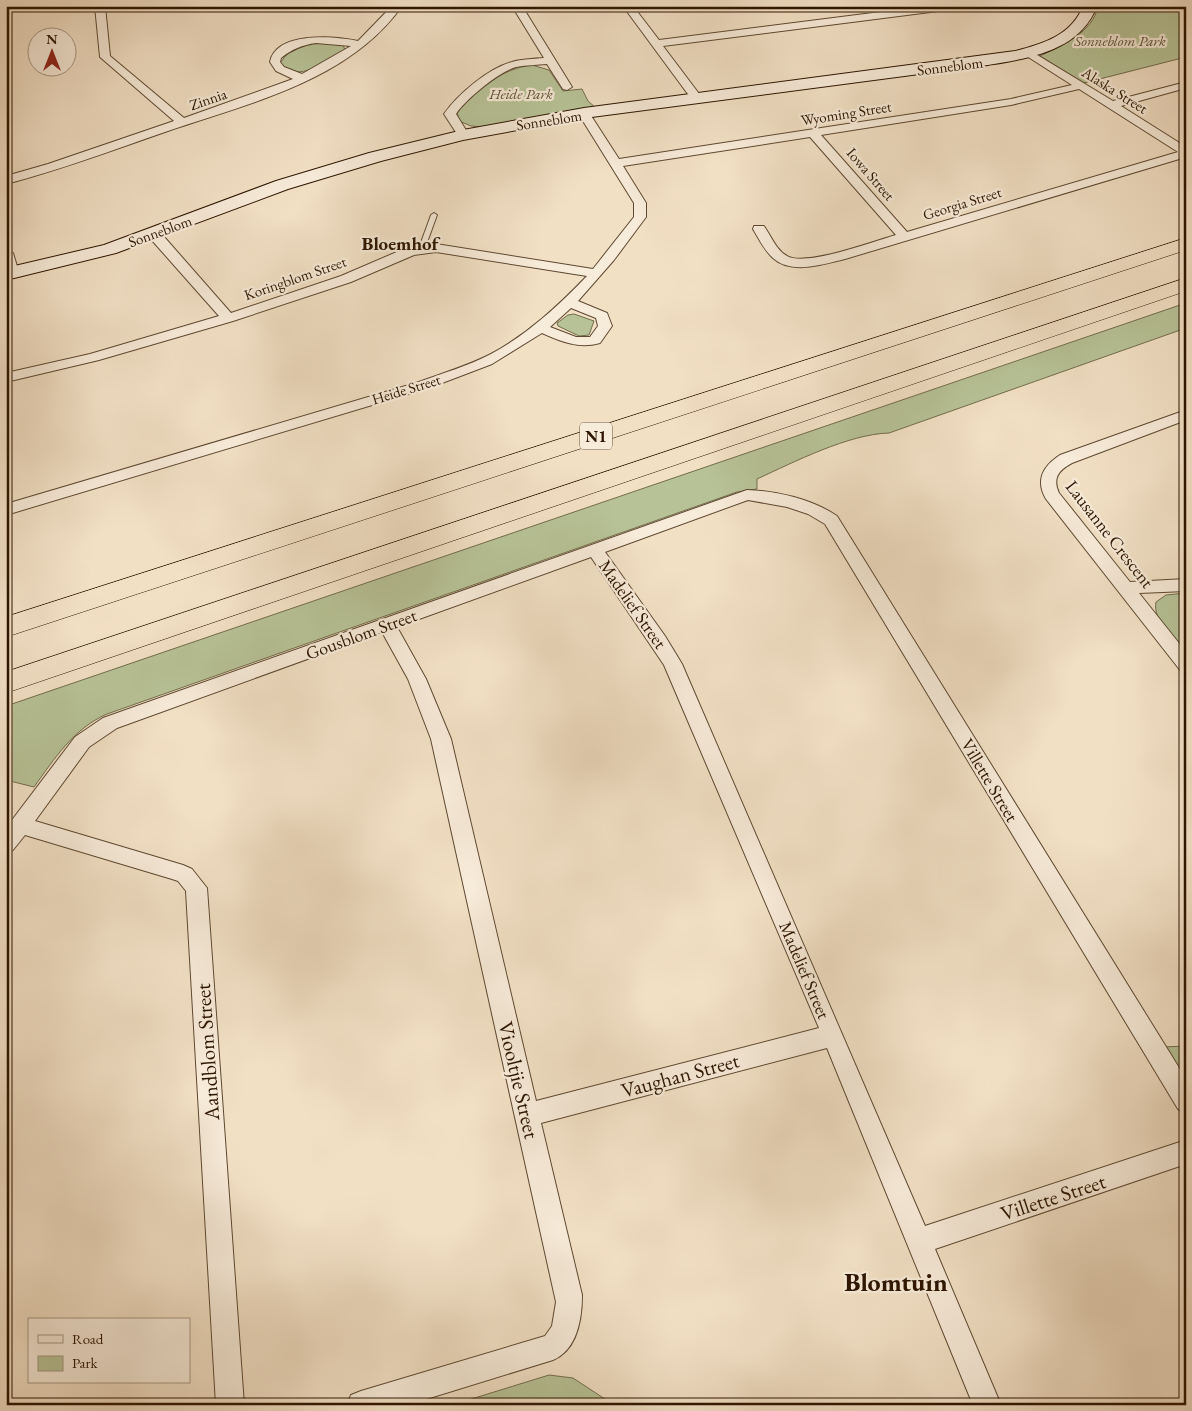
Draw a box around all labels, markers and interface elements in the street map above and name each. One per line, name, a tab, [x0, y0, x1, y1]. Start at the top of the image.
north arrow	[28, 28, 78, 78]
text: N	[46, 30, 58, 48]
park label: Sonneblom Park	[1073, 31, 1166, 50]
street label: Sonneblom	[916, 52, 984, 79]
street label: Alaska Street	[1078, 62, 1152, 118]
street label: Zinnia	[187, 84, 229, 114]
park label: Heide Park	[488, 84, 553, 103]
street label: Wyoming Street	[799, 96, 893, 130]
street label: Sonneblom	[515, 105, 584, 135]
street label: Iowa Street	[843, 144, 899, 205]
street label: Georgia Street	[920, 182, 1004, 224]
street label: Sonneblom	[126, 211, 195, 251]
district label: Bloemhof	[362, 231, 441, 256]
street label: Koringblom Street	[241, 252, 349, 304]
street label: Heide Street	[369, 369, 443, 408]
road number: N1	[580, 422, 612, 450]
street label: Lausanne Crescent	[1061, 475, 1159, 593]
street label: Madelief Street	[594, 555, 672, 653]
street label: Gousblom Street	[302, 603, 420, 665]
street label: Villette Street	[956, 734, 1024, 826]
street label: Madelief Street	[774, 918, 836, 1023]
street label: Aandblom Street	[189, 982, 225, 1122]
street label: Viooltjie Street	[492, 1019, 546, 1142]
street label: Vaughan Street	[618, 1046, 742, 1104]
street label: Villette Street	[997, 1167, 1109, 1227]
district label: Blomtuin	[844, 1265, 948, 1299]
legend	[28, 1318, 190, 1384]
text: Road	[72, 1329, 104, 1348]
text: Park	[72, 1353, 99, 1372]

